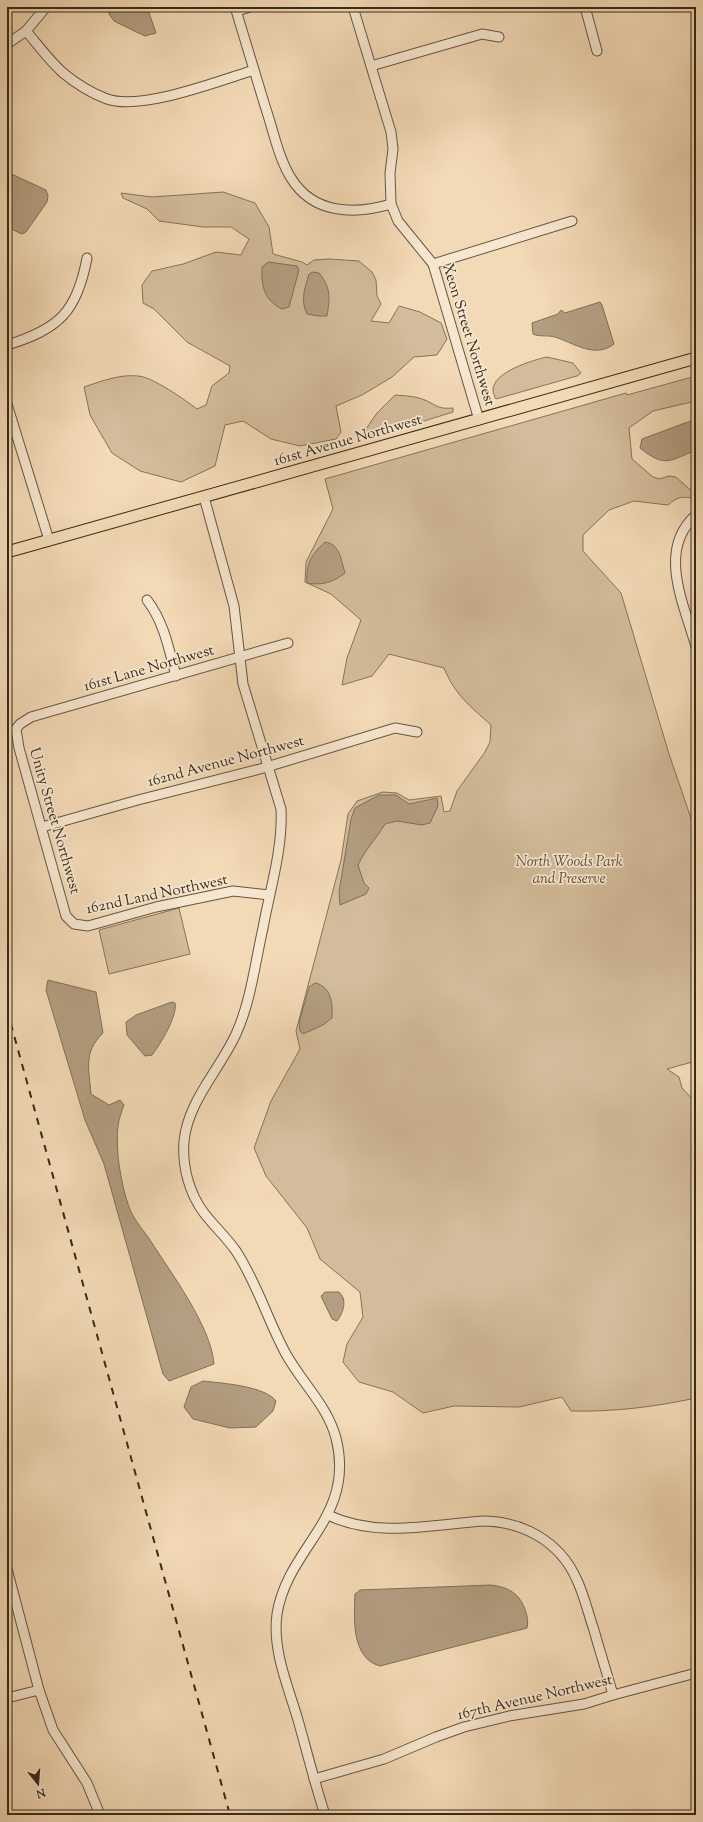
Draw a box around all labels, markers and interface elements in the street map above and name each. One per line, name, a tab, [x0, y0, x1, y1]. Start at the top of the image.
street label: Xeon Street Northwest	[436, 261, 500, 409]
street label: 161st Avenue Northwest	[271, 410, 425, 472]
street label: 161st Lane Northwest	[81, 640, 217, 698]
street label: 162nd Avenue Northwest	[145, 731, 307, 793]
street label: Unity Street Northwest	[23, 745, 85, 897]
park label: North Woods Park and Preserve	[515, 852, 623, 890]
street label: 162nd Land Northwest	[84, 870, 230, 920]
street label: 167th Avenue Northwest	[455, 1670, 615, 1726]
north arrow	[18, 1764, 58, 1804]
text: N	[34, 1783, 48, 1802]

